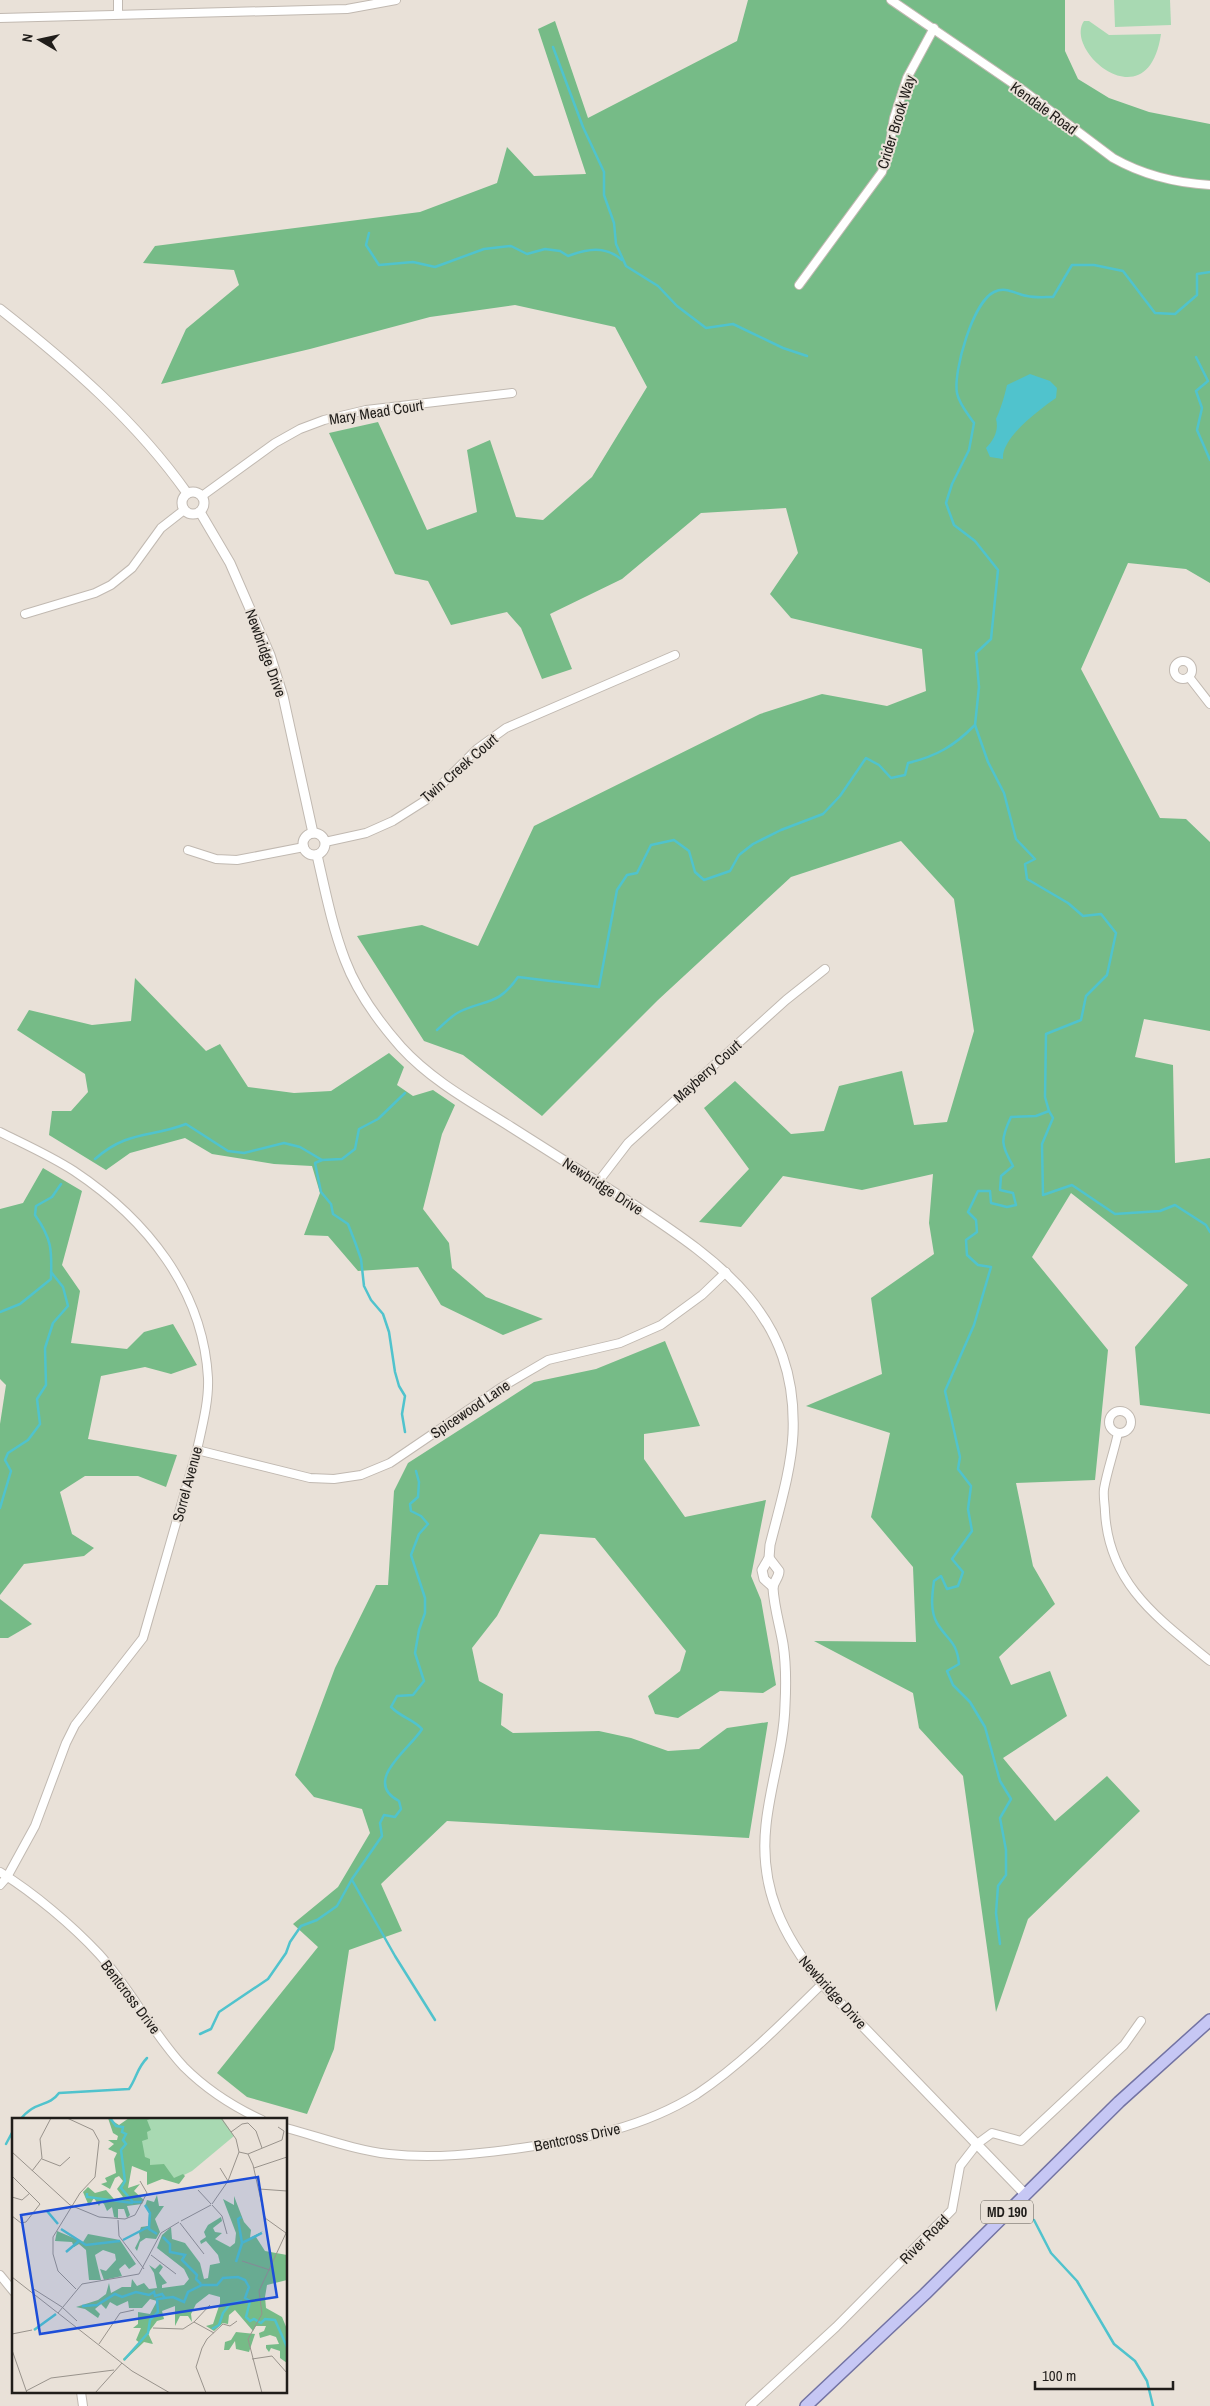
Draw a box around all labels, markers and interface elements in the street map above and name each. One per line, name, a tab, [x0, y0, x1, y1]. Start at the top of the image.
north arrow	[15, 15, 65, 65]
text: N	[18, 32, 37, 43]
street label: Crider Brook Way	[872, 72, 921, 172]
street label: Kendale Road	[1006, 77, 1082, 139]
street label: Mary Mead Court	[327, 394, 425, 430]
street label: Newbridge Drive	[240, 606, 292, 700]
street label: Twin Creek Court	[416, 728, 502, 807]
street label: Mayberry Court	[668, 1034, 746, 1107]
street label: Newbridge Drive	[559, 1152, 648, 1220]
street label: Spicewood Lane	[426, 1375, 514, 1443]
street label: Sorrel Avenue	[167, 1444, 207, 1524]
street label: Newbridge Drive	[794, 1951, 872, 2033]
street label: Bentcross Drive	[96, 1956, 166, 2038]
inset map	[12, 2118, 288, 2394]
street label: Bentcross Drive	[532, 2118, 622, 2156]
road number: MD 190	[981, 2200, 1033, 2224]
street label: River Road	[895, 2210, 953, 2268]
scale bar	[1035, 2358, 1172, 2390]
text: 100 m	[1042, 2365, 1076, 2386]

